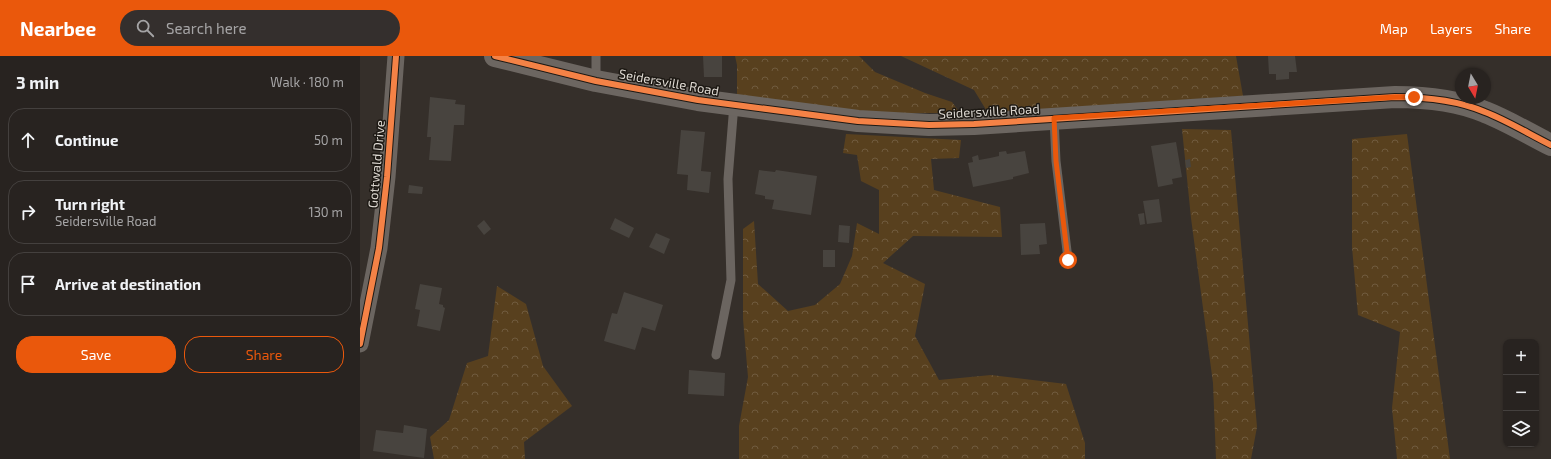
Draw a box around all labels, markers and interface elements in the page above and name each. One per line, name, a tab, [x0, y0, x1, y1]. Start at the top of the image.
search box	[120, 10, 400, 46]
text: Nearbee	[20, 17, 96, 40]
icon: search	[134, 17, 156, 39]
text: Search here	[166, 19, 247, 37]
text: Map	[1380, 20, 1408, 37]
text: Layers	[1430, 20, 1472, 37]
text: Share	[1494, 20, 1531, 37]
street label: Seidersville Road	[618, 65, 720, 99]
north arrow	[1455, 68, 1491, 104]
text: 3 min	[16, 72, 59, 92]
text: Walk · 180 m	[270, 74, 344, 90]
route end	[1405, 88, 1423, 106]
street label: Seidersville Road	[938, 100, 1040, 122]
street label: Gottwald Drive	[364, 119, 388, 209]
icon: ahead	[17, 129, 39, 151]
text: Continue	[55, 131, 118, 149]
text: 50 m	[314, 132, 343, 148]
text: Turn right	[55, 195, 125, 213]
icon: right	[17, 201, 39, 223]
text: 130 m	[308, 204, 343, 220]
text: Seidersville Road	[55, 213, 156, 229]
route start	[1059, 251, 1077, 269]
icon: arrive	[17, 273, 39, 295]
text: Arrive at destination	[55, 275, 201, 293]
button: Save	[16, 336, 176, 373]
button: Share	[184, 336, 344, 373]
map controls	[1503, 339, 1539, 447]
button: +	[1503, 339, 1539, 375]
button: −	[1503, 375, 1539, 411]
button: layers	[1503, 411, 1539, 447]

